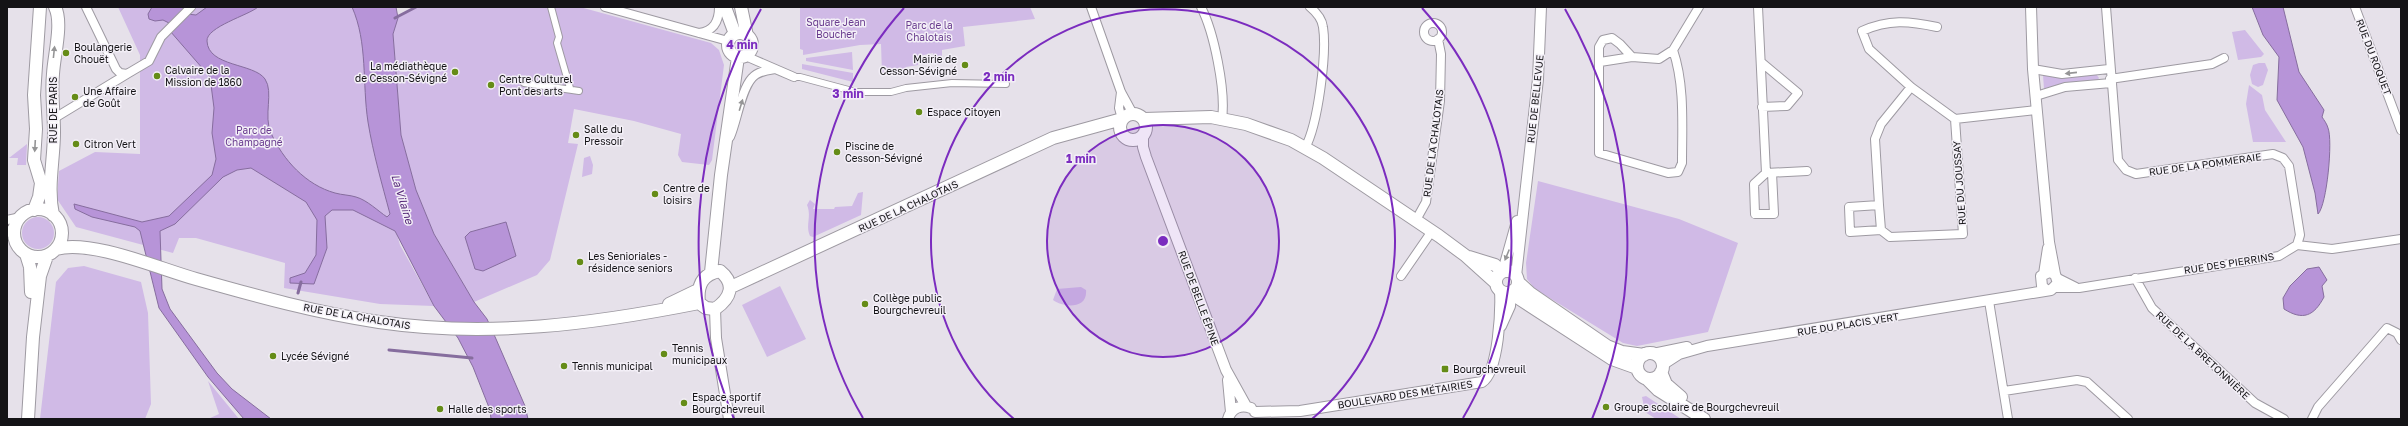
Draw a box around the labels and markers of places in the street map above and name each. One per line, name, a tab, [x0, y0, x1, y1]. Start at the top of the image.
place label: Boulangerie Chouët	[74, 41, 132, 65]
marker: Boulangerie Chouët	[61, 48, 71, 58]
place label: Mairie de Cesson-Sévigné	[879, 53, 957, 77]
place label: La médiathèque de Cesson-Sévigné	[355, 60, 447, 84]
marker: Mairie de Cesson-Sévigné	[960, 60, 970, 70]
place label: Calvaire de la Mission de 1860	[165, 64, 242, 88]
marker: La médiathèque de Cesson-Sévigné	[450, 67, 460, 77]
marker: Calvaire de la Mission de 1860	[152, 71, 162, 81]
place label: Centre Culturel Pont des arts	[499, 73, 572, 97]
marker: Centre Culturel Pont des arts	[486, 80, 496, 90]
place label: Une Affaire de Goût	[83, 85, 137, 109]
marker: Une Affaire de Goût	[70, 92, 80, 102]
place label: Espace Citoyen	[927, 106, 1001, 118]
marker: Espace Citoyen	[914, 107, 924, 117]
place label: Salle du Pressoir	[584, 123, 623, 147]
marker: Salle du Pressoir	[571, 130, 581, 140]
place label: Citron Vert	[84, 138, 136, 150]
marker: Citron Vert	[71, 139, 81, 149]
place label: Piscine de Cesson-Sévigné	[845, 140, 923, 164]
marker: Piscine de Cesson-Sévigné	[832, 147, 842, 157]
place label: Centre de loisirs	[663, 182, 710, 206]
marker: Centre de loisirs	[650, 189, 660, 199]
centre of rings	[1156, 234, 1170, 248]
place label: Les Senioriales - résidence seniors	[588, 250, 673, 274]
marker: Les Senioriales - résidence seniors	[575, 257, 585, 267]
place label: Collège public Bourgchevreuil	[873, 292, 946, 316]
marker: Collège public Bourgchevreuil	[860, 299, 870, 309]
place label: Tennis municipaux	[672, 342, 728, 366]
marker: Tennis municipaux	[659, 349, 669, 359]
place label: Lycée Sévigné	[281, 350, 349, 362]
marker: Lycée Sévigné	[268, 351, 278, 361]
place label: Tennis municipal	[572, 360, 653, 372]
marker: Tennis municipal	[559, 361, 569, 371]
place label: Bourgchevreuil	[1453, 363, 1526, 375]
marker: Bourgchevreuil	[1440, 364, 1450, 374]
place label: Espace sportif Bourgchevreuil	[692, 391, 765, 415]
marker: Espace sportif Bourgchevreuil	[679, 398, 689, 408]
place label: Groupe scolaire de Bourgchevreuil	[1614, 401, 1779, 413]
marker: Groupe scolaire de Bourgchevreuil	[1601, 402, 1611, 412]
place label: Halle des sports	[448, 403, 526, 415]
marker: Halle des sports	[435, 404, 445, 414]

